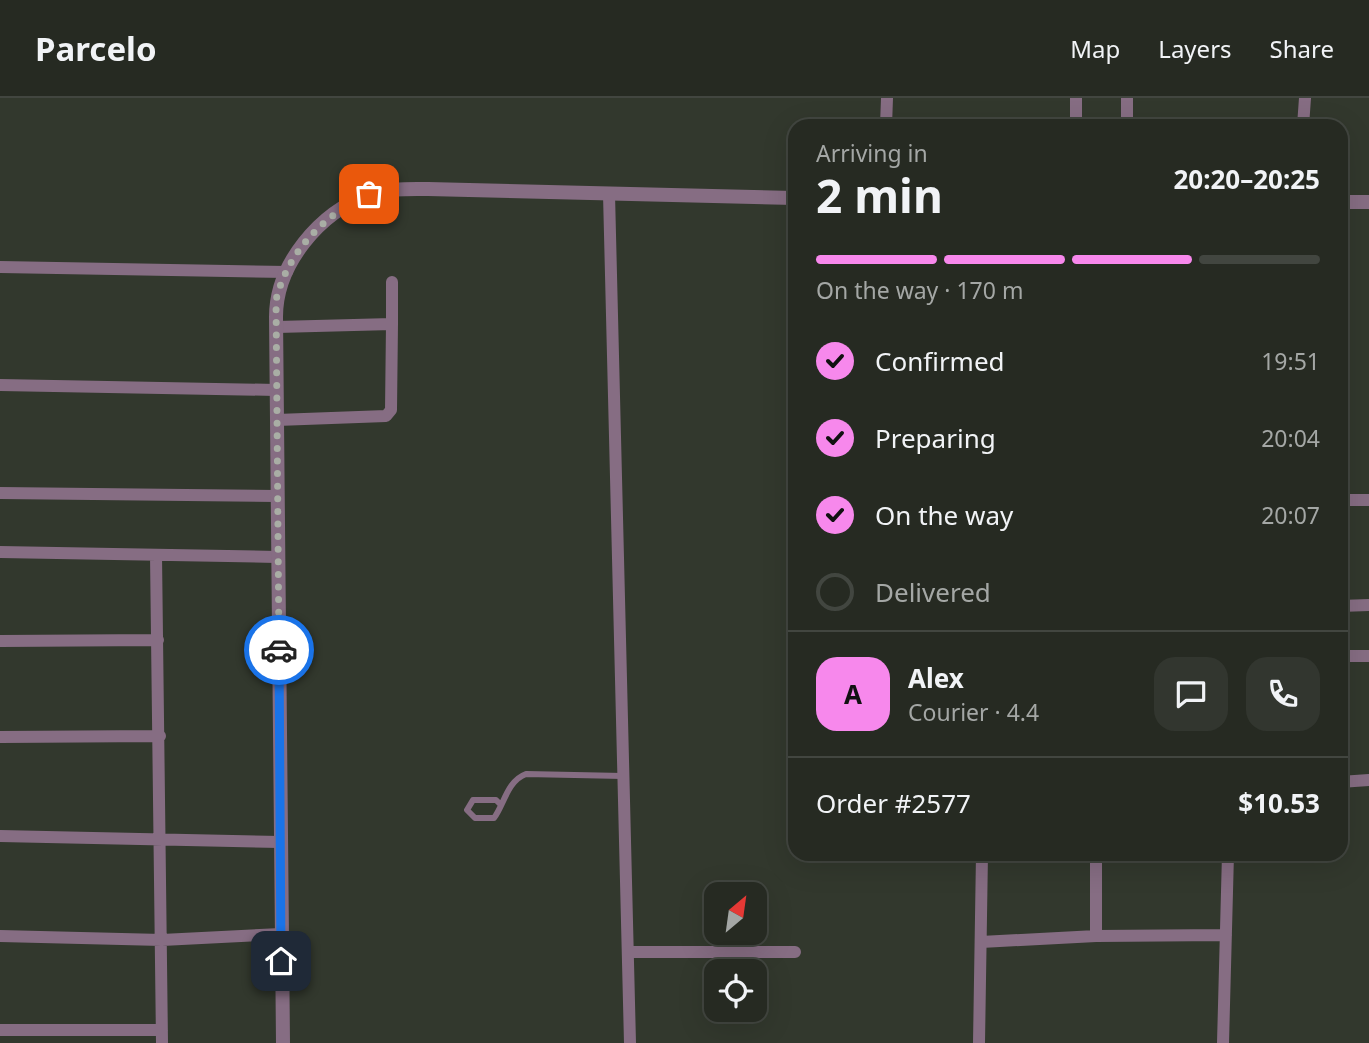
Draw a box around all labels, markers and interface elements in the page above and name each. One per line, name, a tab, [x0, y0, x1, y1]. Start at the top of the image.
text: Parcelo	[35, 26, 157, 71]
text: Map	[1070, 32, 1120, 65]
text: Layers	[1158, 32, 1232, 65]
text: Share	[1270, 32, 1334, 65]
text: Arriving in	[816, 137, 928, 169]
text: 20:20–20:25	[1173, 161, 1320, 197]
pin	[339, 164, 399, 224]
text: 2 min	[816, 164, 943, 226]
icon: bag	[350, 175, 388, 213]
text: On the way · 170 m	[816, 274, 1023, 306]
icon: check	[816, 342, 854, 380]
text: Confirmed	[875, 343, 1005, 379]
text: 19:51	[1261, 345, 1320, 377]
icon: check	[816, 419, 854, 457]
text: Preparing	[875, 420, 996, 456]
text: 20:04	[1261, 422, 1320, 454]
icon: check	[816, 496, 854, 534]
text: On the way	[875, 497, 1013, 533]
text: 20:07	[1261, 499, 1320, 531]
text: Delivered	[875, 574, 991, 610]
courier	[244, 615, 314, 685]
icon: car	[260, 631, 298, 669]
button: chat	[1154, 657, 1228, 731]
button: phone	[1246, 657, 1320, 731]
text: Alex	[908, 660, 964, 696]
text: A	[844, 676, 862, 712]
text: Courier · 4.4	[908, 696, 1039, 728]
text: Order #2577	[816, 785, 971, 821]
text: $10.53	[1238, 785, 1320, 821]
north arrow	[704, 882, 766, 945]
map controls	[704, 882, 767, 1022]
pin	[251, 931, 311, 991]
icon: home	[262, 942, 300, 980]
button: locate	[704, 959, 767, 1022]

